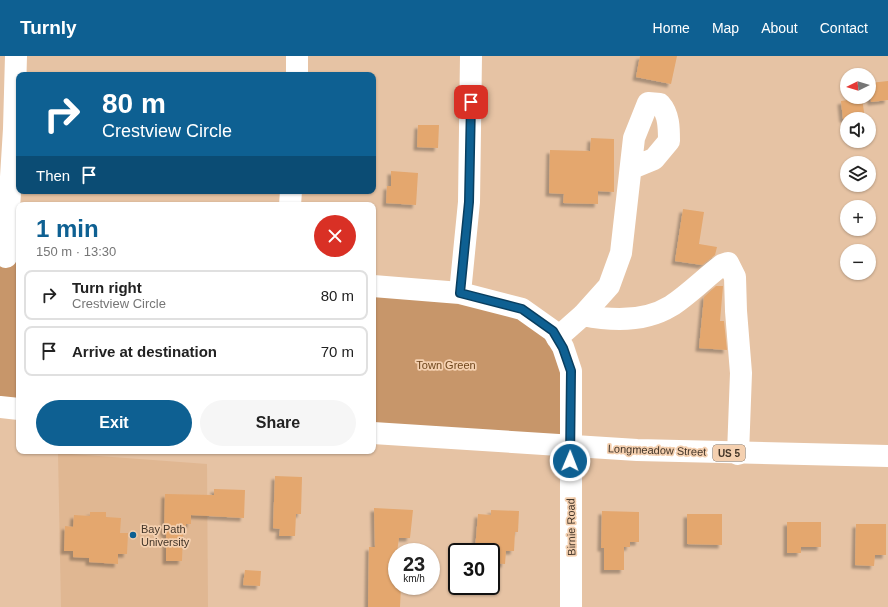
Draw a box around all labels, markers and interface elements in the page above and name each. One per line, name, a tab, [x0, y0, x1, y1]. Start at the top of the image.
text: Turnly	[20, 17, 77, 38]
text: Home	[653, 20, 690, 36]
text: Map	[712, 20, 739, 36]
text: About	[761, 20, 798, 36]
text: Contact	[820, 20, 868, 36]
north arrow	[840, 68, 876, 104]
map controls	[840, 68, 876, 280]
pin	[454, 85, 488, 119]
icon: right	[36, 88, 88, 140]
text: 80 m	[102, 88, 166, 119]
icon: arrive	[460, 91, 482, 113]
button: sound	[840, 112, 876, 148]
text: Crestview Circle	[102, 121, 232, 141]
button: layers	[840, 156, 876, 192]
icon: arrive	[78, 164, 100, 186]
text: Then	[36, 167, 70, 184]
button: +	[840, 200, 876, 236]
text: 1 min	[36, 215, 99, 242]
button: close	[314, 215, 356, 257]
text: 150 m · 13:30	[36, 244, 116, 259]
button: −	[840, 244, 876, 280]
text: Turn right	[72, 279, 142, 296]
icon: right	[38, 284, 60, 306]
text: 80 m	[321, 287, 354, 304]
text: Crestview Circle	[72, 296, 166, 311]
icon: arrive	[38, 340, 60, 362]
text: Arrive at destination	[72, 343, 217, 360]
text: 70 m	[321, 343, 354, 360]
park label: Town Green	[416, 359, 476, 371]
button: Exit	[36, 400, 192, 446]
button: Share	[200, 400, 356, 446]
position arrow	[549, 440, 591, 482]
street label: Longmeadow Street	[608, 442, 706, 458]
road number: US 5	[713, 445, 745, 461]
street label: Birnie Road	[564, 498, 578, 556]
place label: Bay Path University	[141, 523, 190, 548]
marker: Bay Path University	[128, 530, 138, 540]
speed limit sign: 30	[448, 543, 500, 595]
text: 23	[403, 553, 425, 575]
text: km/h	[403, 573, 425, 584]

